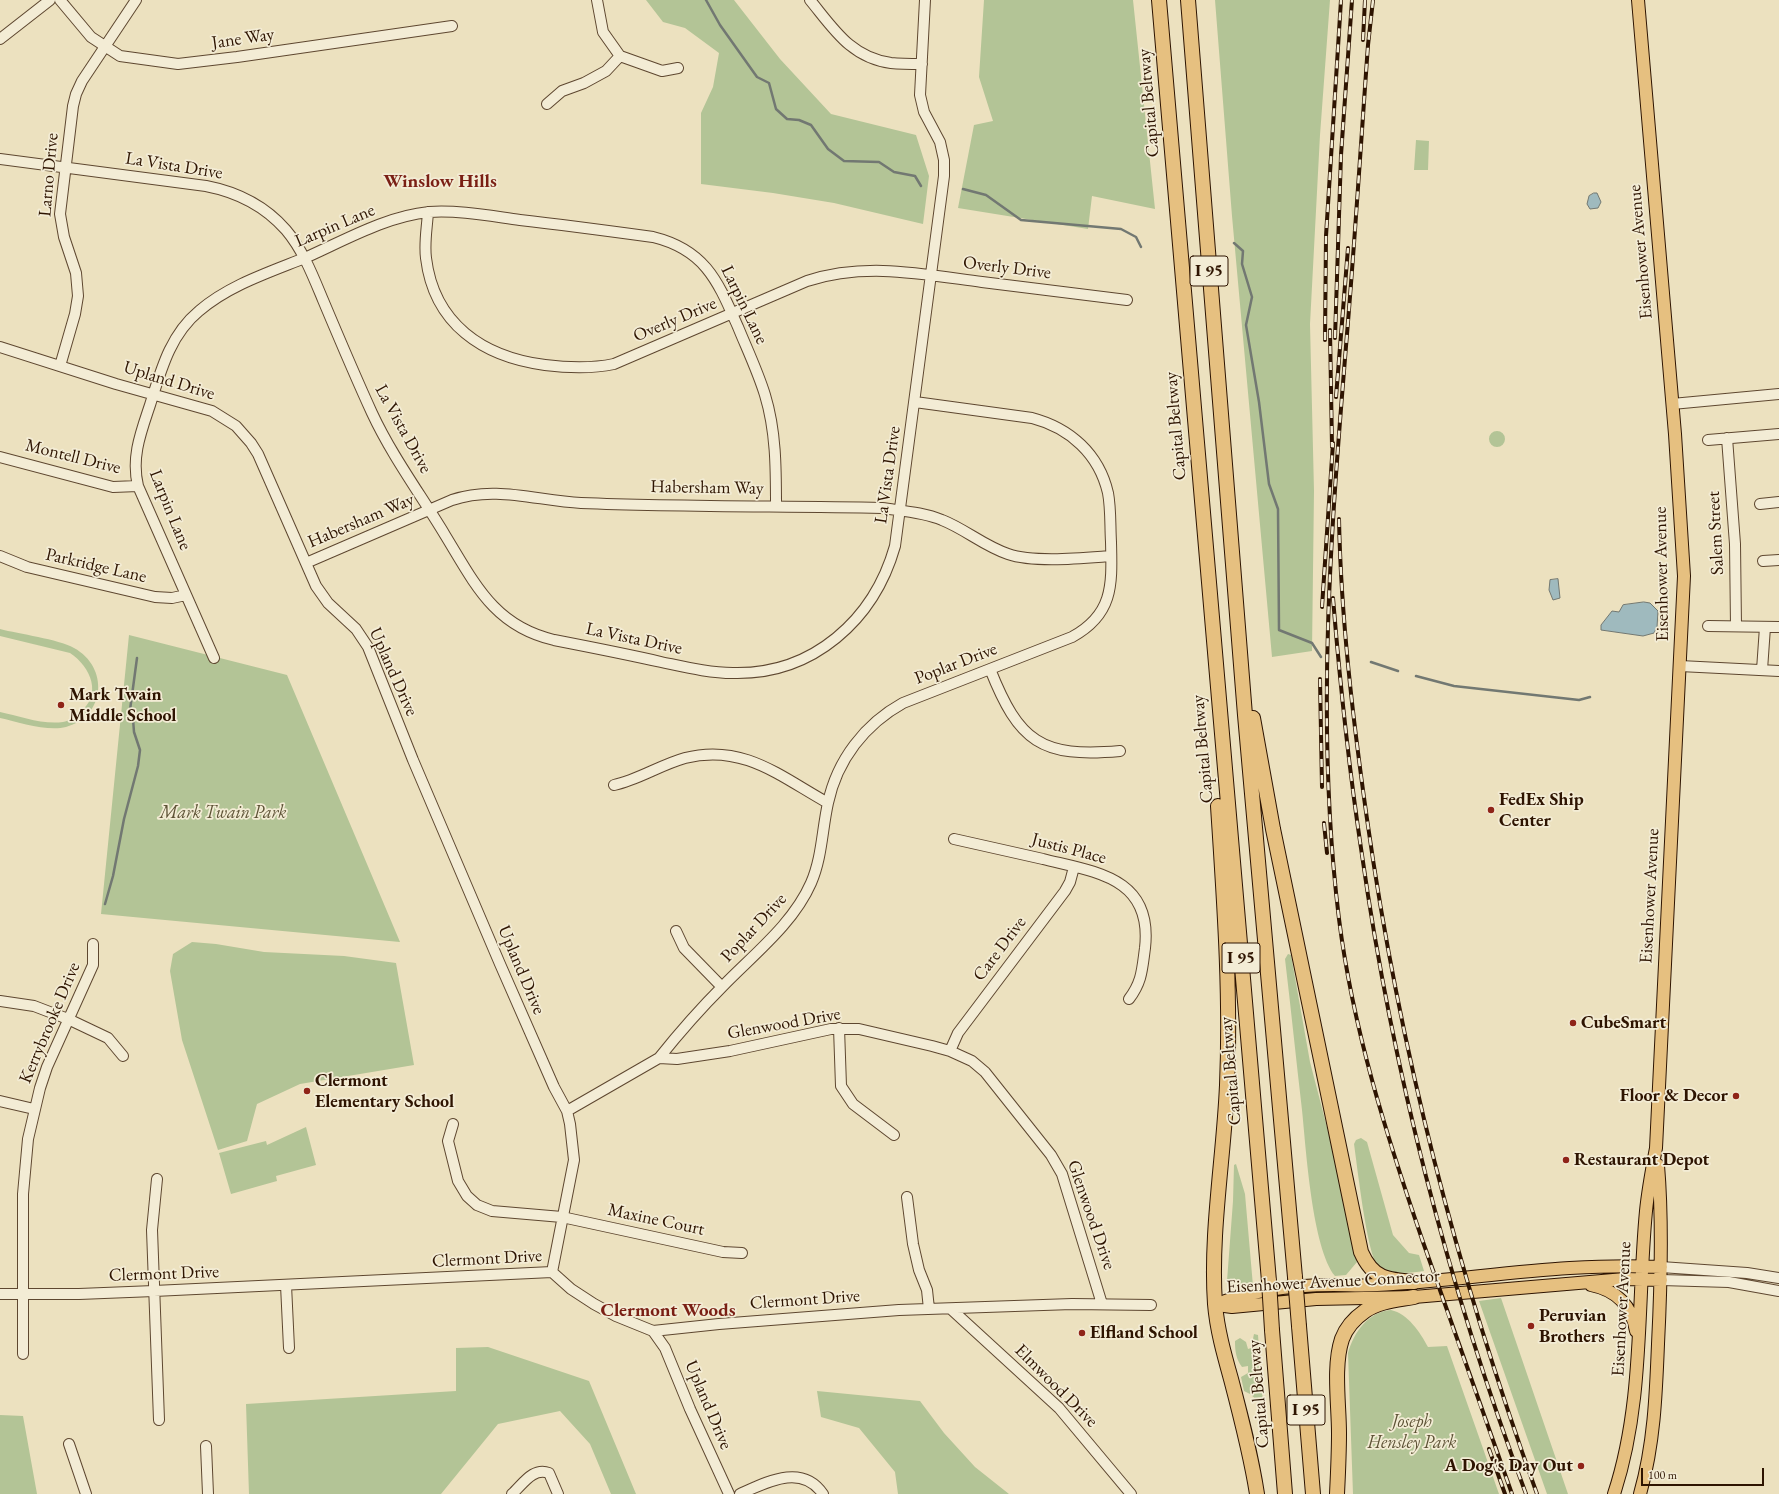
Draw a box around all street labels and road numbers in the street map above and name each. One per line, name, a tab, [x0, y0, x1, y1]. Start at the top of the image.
street label: Jane Way	[210, 24, 276, 54]
street label: Capital Beltway	[1133, 48, 1165, 158]
street label: Larno Drive	[35, 132, 63, 218]
street label: La Vista Drive	[124, 148, 224, 184]
street label: Eisenhower Avenue	[1624, 184, 1658, 320]
street label: Larpin Lane	[292, 199, 378, 253]
street label: Overly Drive	[962, 252, 1052, 284]
road number: I 95	[1190, 256, 1228, 286]
street label: Larpin Lane	[716, 262, 772, 348]
street label: Overly Drive	[630, 293, 720, 347]
street label: Upland Drive	[121, 357, 217, 405]
street label: Capital Beltway	[1160, 371, 1192, 481]
street label: La Vista Drive	[370, 381, 436, 477]
street label: La Vista Drive	[870, 425, 906, 525]
street label: Montell Drive	[23, 435, 123, 479]
street label: Larpin Lane	[144, 467, 196, 553]
street label: Habersham Way	[650, 476, 764, 500]
street label: Habersham Way	[305, 489, 417, 553]
street label: Salem Street	[1703, 490, 1729, 576]
street label: Eisenhower Avenue	[1650, 506, 1674, 642]
street label: Parkridge Lane	[43, 544, 149, 588]
street label: La Vista Drive	[584, 618, 684, 660]
street label: Upland Drive	[364, 624, 422, 720]
street label: Poplar Drive	[912, 638, 1000, 690]
street label: Capital Beltway	[1187, 694, 1219, 804]
street label: Eisenhower Avenue	[1636, 828, 1664, 964]
street label: Justis Place	[1029, 829, 1109, 869]
street label: Poplar Drive	[717, 889, 791, 967]
street label: Care Drive	[969, 913, 1031, 985]
street label: Upland Drive	[493, 922, 549, 1018]
road number: I 95	[1222, 943, 1260, 973]
street label: Kerrybrooke Drive	[15, 959, 85, 1087]
street label: Glenwood Drive	[726, 1003, 842, 1045]
street label: Capital Beltway	[1215, 1016, 1247, 1126]
street label: Glenwood Drive	[1062, 1157, 1120, 1273]
street label: Maxine Court	[606, 1199, 706, 1241]
street label: Eisenhower Avenue	[1608, 1241, 1636, 1377]
street label: Clermont Drive	[431, 1245, 543, 1273]
street label: Clermont Drive	[109, 1261, 219, 1287]
street label: Eisenhower Avenue Connector	[1226, 1266, 1440, 1298]
street label: Clermont Drive	[749, 1285, 861, 1315]
street label: Capital Beltway	[1243, 1339, 1275, 1449]
street label: Elmwood Drive	[1010, 1340, 1102, 1432]
street label: Upland Drive	[680, 1357, 736, 1453]
road number: I 95	[1287, 1395, 1325, 1425]

